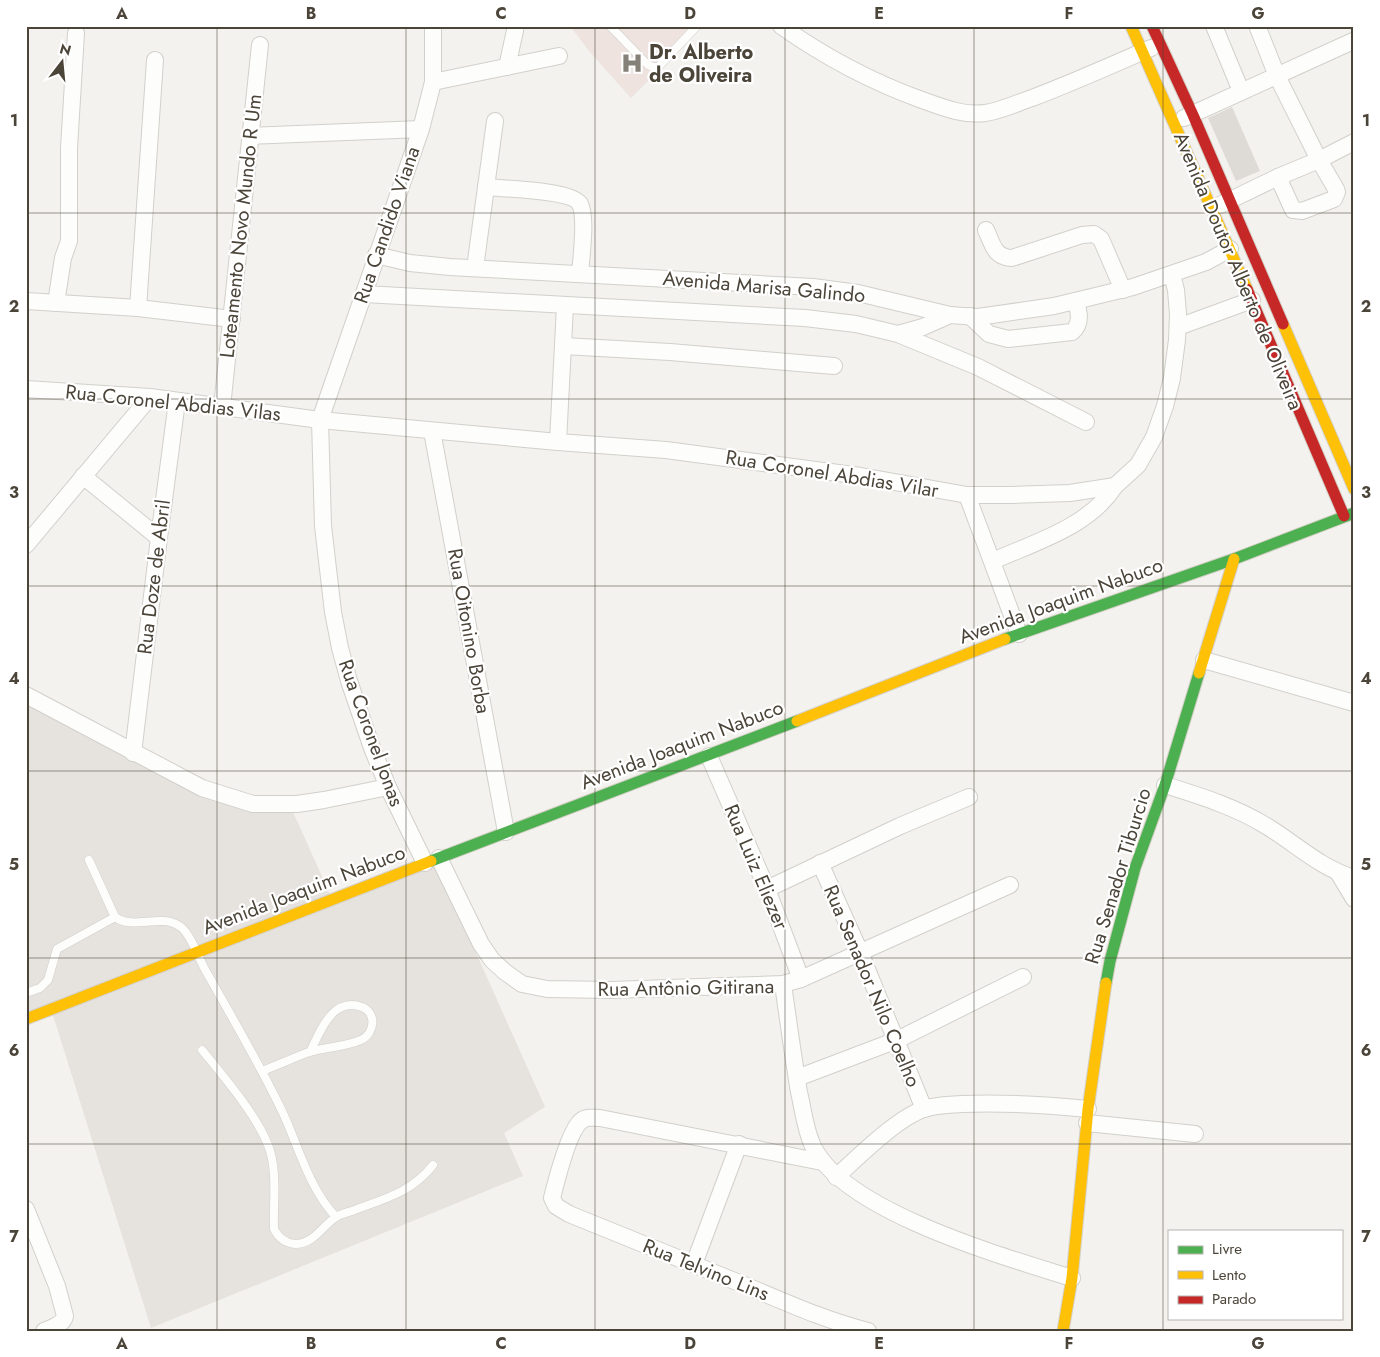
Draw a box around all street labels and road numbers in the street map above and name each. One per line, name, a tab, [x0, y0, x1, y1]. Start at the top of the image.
street label: Loteamento Novo Mundo R Um	[213, 93, 269, 359]
street label: Avenida Doutor Alberto de Oliveira	[1166, 128, 1310, 414]
street label: Rua Candido Viana	[347, 143, 427, 307]
street label: Avenida Marisa Galindo	[662, 264, 866, 310]
street label: Rua Coronel Abdias Vilas	[64, 377, 282, 429]
street label: Rua Coronel Abdias Vilar	[723, 443, 941, 505]
street label: Rua Doze de Abril	[130, 498, 178, 656]
street label: Rua Oitonino Borba	[440, 546, 498, 716]
street label: Avenida Joaquim Nabuco	[955, 551, 1167, 651]
street label: Rua Coronel Jonas	[331, 655, 411, 811]
street label: Avenida Joaquim Nabuco	[576, 693, 788, 797]
street label: Rua Senador Tiburcio	[1077, 784, 1159, 968]
street label: Rua Luiz Eliezer	[717, 800, 796, 934]
street label: Avenida Joaquim Nabuco	[198, 838, 410, 942]
street label: Rua Senador Nilo Coelho	[816, 880, 928, 1092]
street label: Rua Antônio Gitirana	[597, 972, 775, 1004]
street label: Rua Telvino Lins	[639, 1232, 773, 1308]

